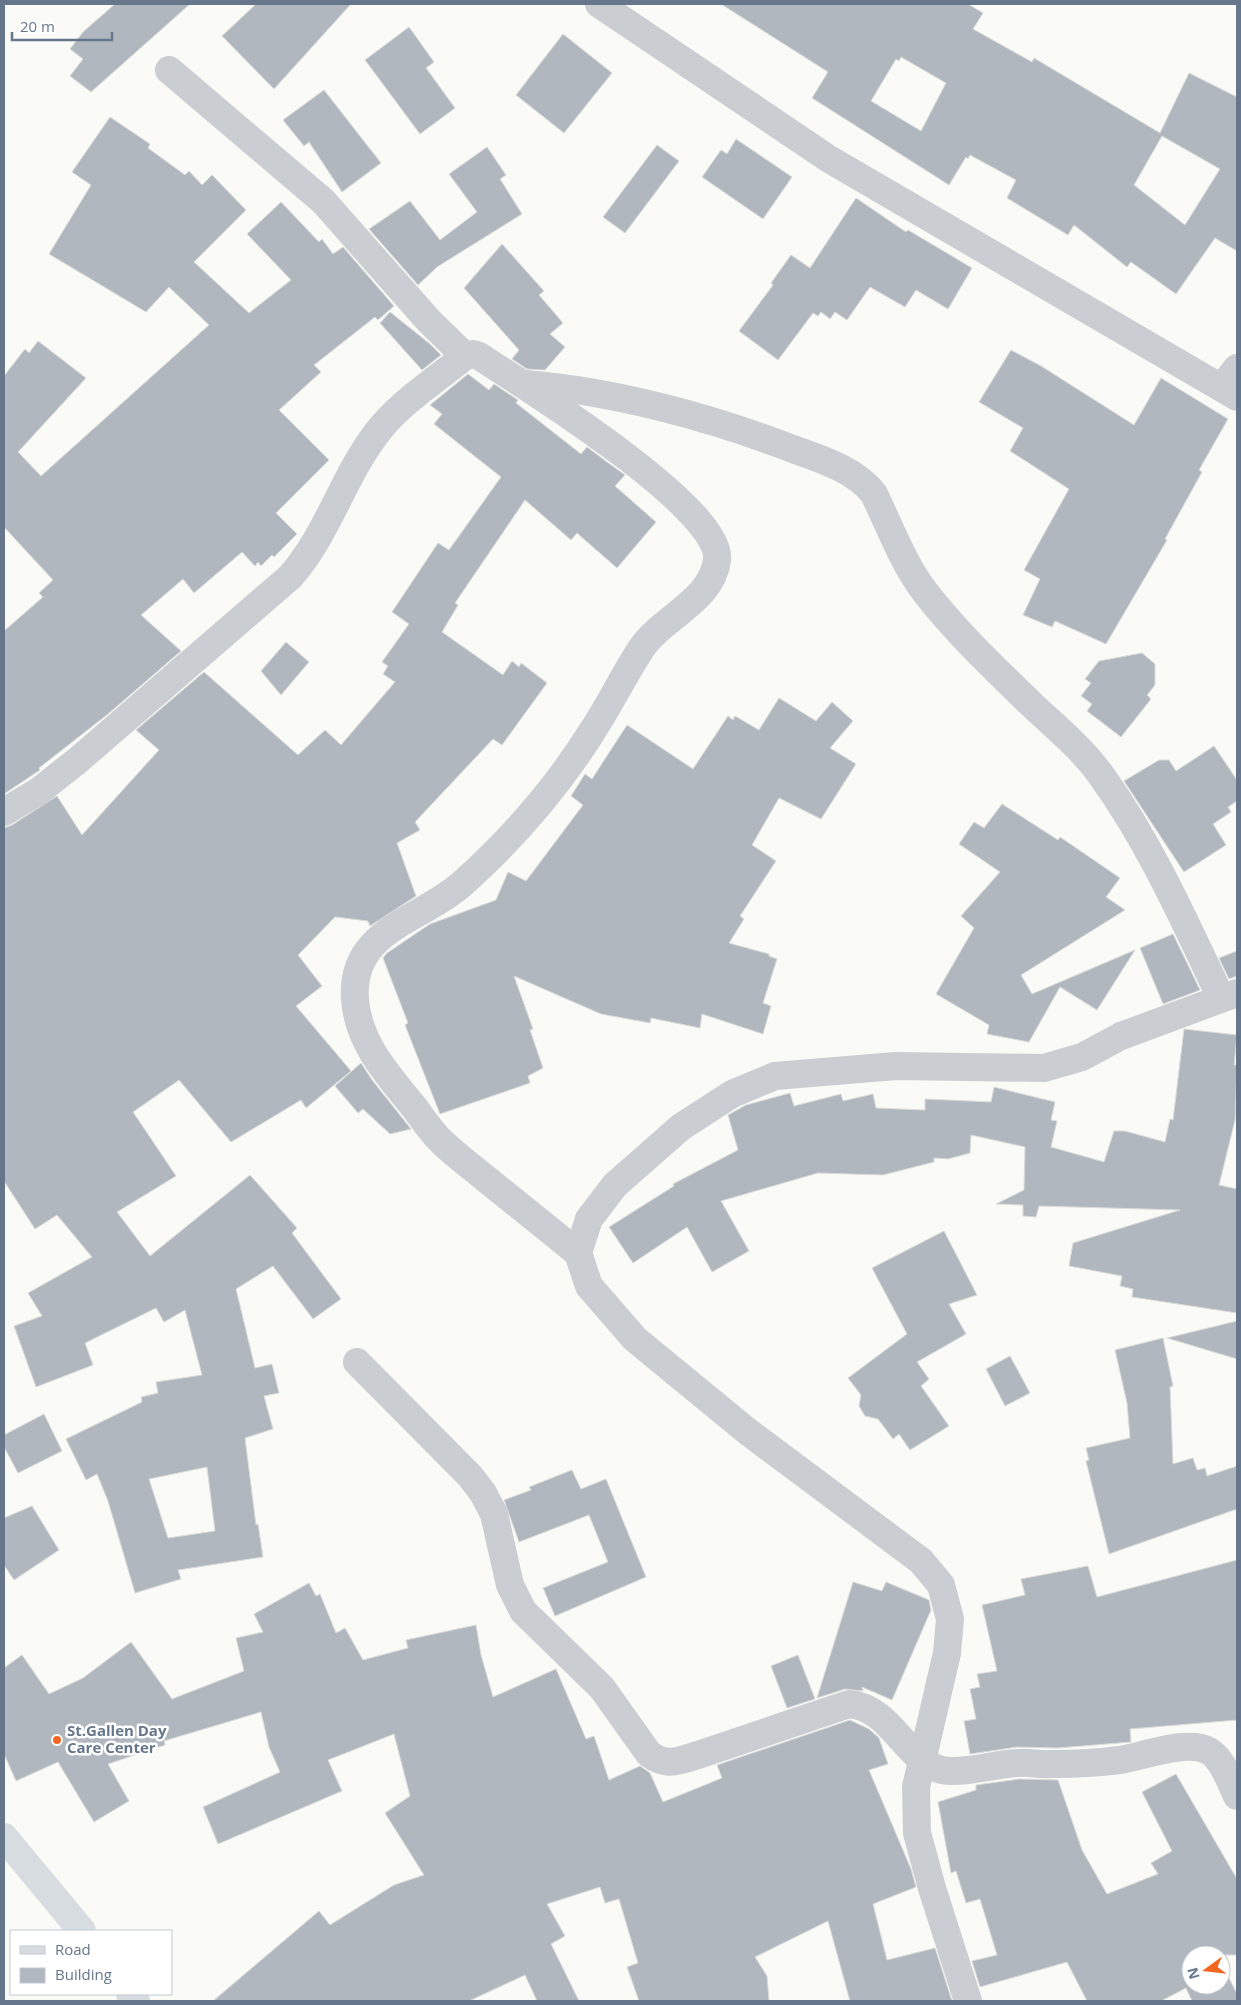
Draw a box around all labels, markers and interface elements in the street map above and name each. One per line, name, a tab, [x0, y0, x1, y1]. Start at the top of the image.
scale bar	[12, 10, 112, 42]
text: 20 m	[20, 16, 55, 36]
place label: St.Gallen Day Care Center	[67, 1720, 167, 1757]
marker: St.Gallen Day Care Center	[51, 1734, 63, 1746]
legend	[10, 1930, 172, 1995]
text: Road	[55, 1939, 91, 1959]
north arrow	[1181, 1945, 1231, 1995]
text: Building	[55, 1964, 112, 1984]
text: N	[1182, 1966, 1204, 1981]

